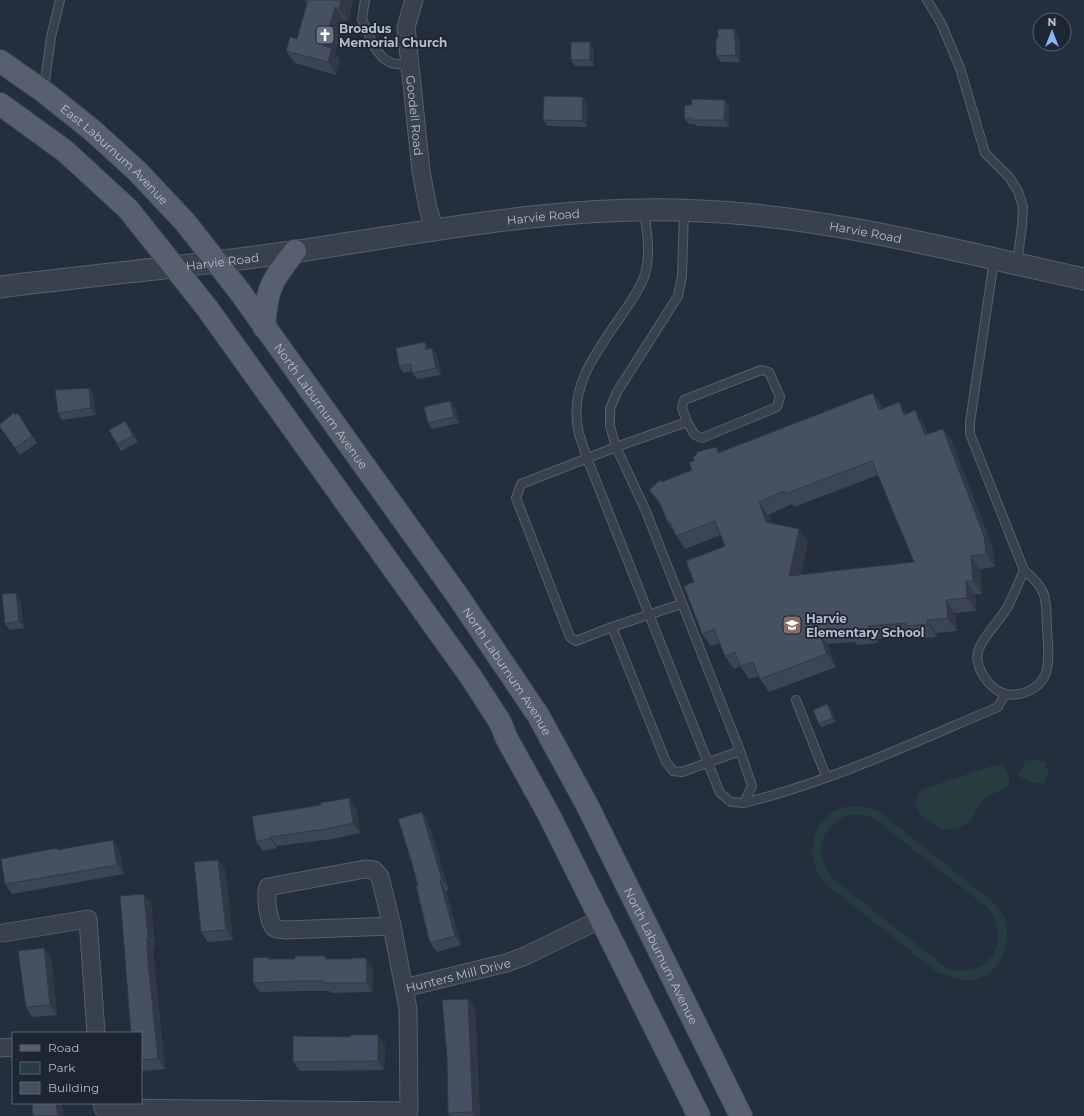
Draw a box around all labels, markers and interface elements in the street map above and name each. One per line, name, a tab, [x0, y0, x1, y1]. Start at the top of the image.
north arrow	[1032, 12, 1072, 52]
text: N	[1048, 15, 1056, 29]
place label: Broadus Memorial Church	[339, 21, 447, 50]
church icon: Broadus Memorial Church	[314, 24, 336, 46]
street label: Goodell Road	[404, 74, 427, 156]
street label: East Laburnum Avenue	[58, 101, 172, 207]
street label: Harvie Road	[506, 205, 580, 227]
street label: Harvie Road	[828, 218, 903, 246]
street label: Harvie Road	[185, 249, 260, 273]
street label: North Laburnum Avenue	[271, 340, 372, 472]
street label: North Laburnum Avenue	[460, 604, 555, 738]
place label: Harvie Elementary School	[806, 611, 924, 640]
school or university icon: Harvie Elementary School	[781, 614, 803, 636]
street label: North Laburnum Avenue	[621, 885, 702, 1027]
street label: Hunters Mill Drive	[404, 955, 513, 995]
legend	[12, 1032, 142, 1104]
text: Road	[48, 1040, 79, 1055]
text: Park	[48, 1060, 76, 1075]
text: Building	[48, 1080, 99, 1095]

